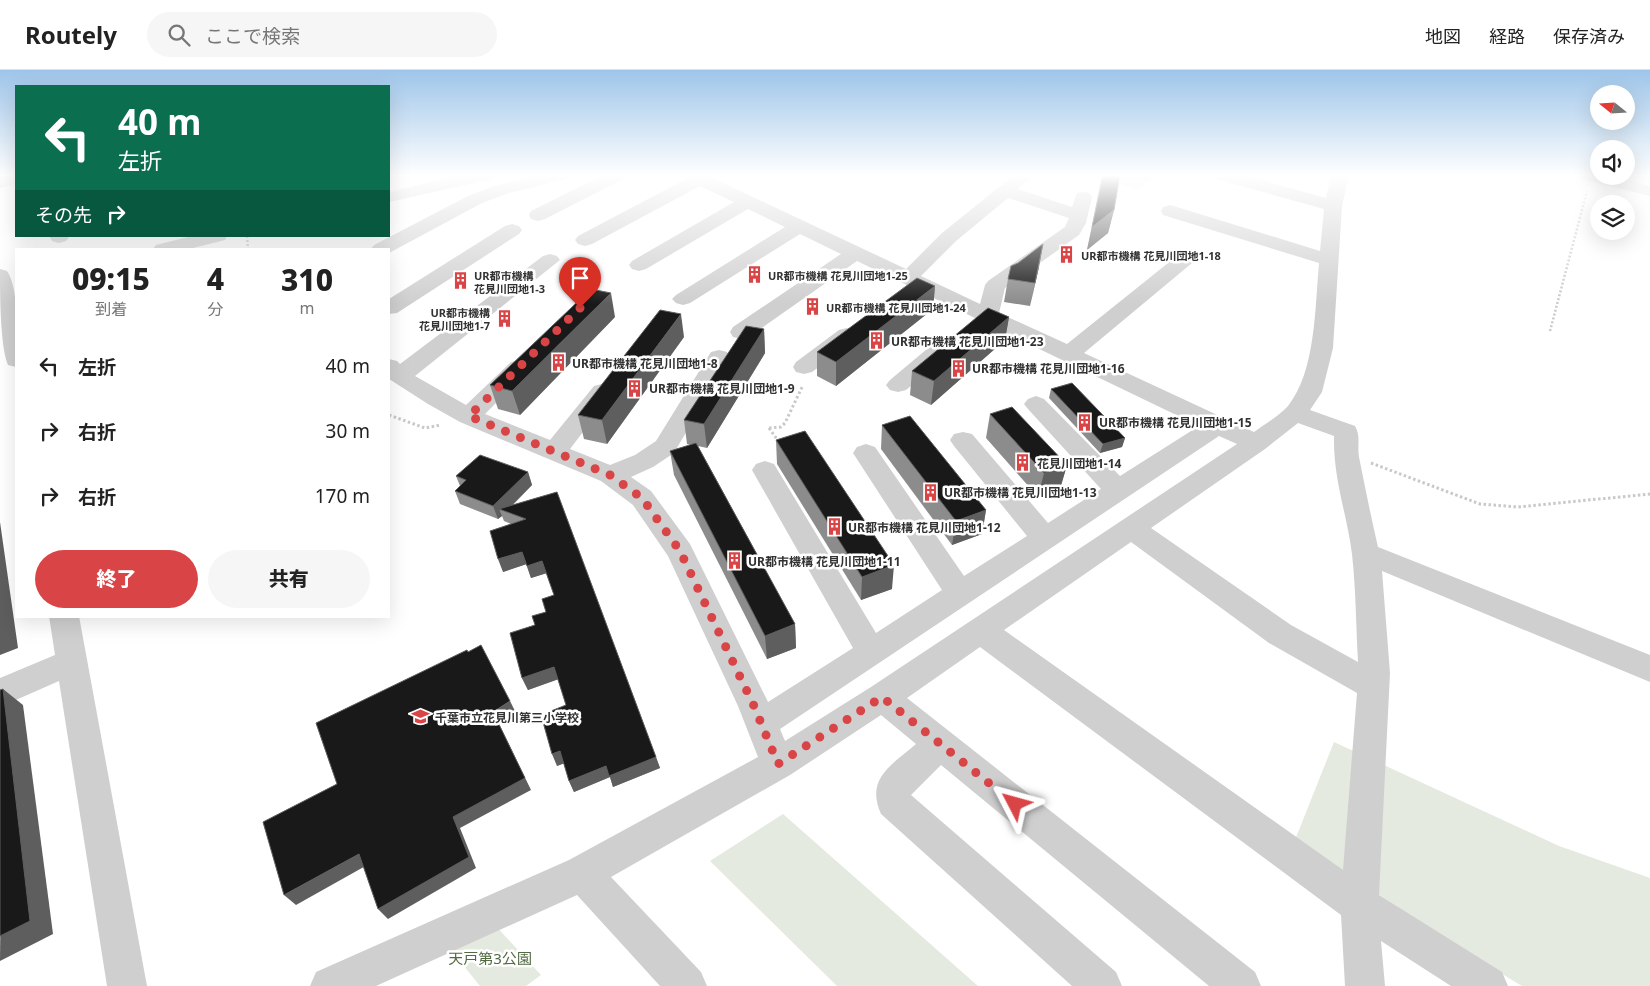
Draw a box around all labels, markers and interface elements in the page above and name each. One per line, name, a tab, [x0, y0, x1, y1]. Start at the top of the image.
search box	[147, 12, 497, 57]
text: Routely	[25, 18, 117, 51]
icon: search	[165, 21, 193, 49]
text: ここで検索	[205, 23, 300, 49]
text: 地図	[1425, 24, 1461, 48]
text: 経路	[1489, 24, 1525, 48]
text: 保存済み	[1553, 24, 1625, 48]
north arrow	[1590, 85, 1635, 130]
map controls	[1590, 85, 1635, 240]
text: 40 m	[118, 98, 201, 145]
icon: left	[35, 105, 100, 170]
button: sound	[1590, 140, 1635, 185]
text: 左折	[118, 145, 162, 175]
button: layers	[1590, 195, 1635, 240]
icon: right	[102, 200, 130, 228]
text: その先	[35, 202, 92, 228]
building icon: UR都市機構 花見川団地1-18	[1057, 245, 1077, 265]
place label: UR都市機構 花見川団地1-18	[1081, 248, 1221, 263]
pin	[559, 257, 601, 308]
text: 09:15	[72, 258, 150, 299]
text: 4	[207, 258, 224, 299]
text: 310	[281, 259, 333, 300]
icon: arrive	[566, 264, 594, 292]
building icon: UR都市機構 花見川団地1-25	[744, 265, 764, 285]
place label: UR都市機構 花見川団地1-3	[474, 268, 545, 296]
place label: UR都市機構 花見川団地1-25	[768, 268, 908, 283]
building icon: UR都市機構 花見川団地1-3	[450, 271, 470, 291]
text: m	[300, 297, 315, 319]
building icon: UR都市機構 花見川団地1-24	[802, 297, 822, 317]
text: 到着	[95, 298, 127, 320]
text: 分	[207, 298, 223, 320]
place label: UR都市機構 花見川団地1-24	[826, 300, 966, 315]
place label: UR都市機構 花見川団地1-7	[419, 305, 490, 333]
building icon: UR都市機構 花見川団地1-7	[494, 308, 514, 328]
building icon: UR都市機構 花見川団地1-23	[867, 331, 887, 351]
place label: UR都市機構 花見川団地1-23	[891, 333, 1044, 350]
icon: left	[35, 352, 63, 380]
text: 40 m	[326, 353, 370, 379]
building icon: UR都市機構 花見川団地1-8	[548, 353, 568, 373]
text: 左折	[78, 354, 116, 380]
place label: UR都市機構 花見川団地1-8	[572, 355, 718, 372]
building icon: UR都市機構 花見川団地1-16	[948, 358, 968, 378]
place label: UR都市機構 花見川団地1-16	[972, 360, 1125, 377]
building icon: UR都市機構 花見川団地1-9	[625, 378, 645, 398]
place label: UR都市機構 花見川団地1-9	[649, 380, 795, 397]
building icon: UR都市機構 花見川団地1-15	[1075, 412, 1095, 432]
place label: UR都市機構 花見川団地1-15	[1099, 414, 1252, 431]
icon: right	[35, 417, 63, 445]
text: 30 m	[326, 418, 370, 444]
text: 右折	[78, 419, 116, 445]
building icon: 花見川団地1-14	[1013, 453, 1033, 473]
place label: 花見川団地1-14	[1037, 455, 1122, 472]
icon: right	[35, 482, 63, 510]
building icon: UR都市機構 花見川団地1-13	[920, 482, 940, 502]
text: 170 m	[315, 483, 370, 509]
text: 右折	[78, 484, 116, 510]
place label: UR都市機構 花見川団地1-13	[944, 484, 1097, 501]
building icon: UR都市機構 花見川団地1-12	[824, 517, 844, 537]
place label: UR都市機構 花見川団地1-12	[848, 519, 1001, 536]
button: 終了	[35, 550, 198, 608]
button: 共有	[208, 550, 370, 608]
building icon: UR都市機構 花見川団地1-11	[724, 551, 744, 571]
place label: UR都市機構 花見川団地1-11	[748, 553, 901, 570]
school or university icon: 千葉市立花見川第三小学校	[411, 707, 431, 727]
place label: 千葉市立花見川第三小学校	[435, 709, 579, 726]
position arrow	[988, 777, 1040, 829]
park label: 天戸第3公園	[448, 948, 532, 968]

